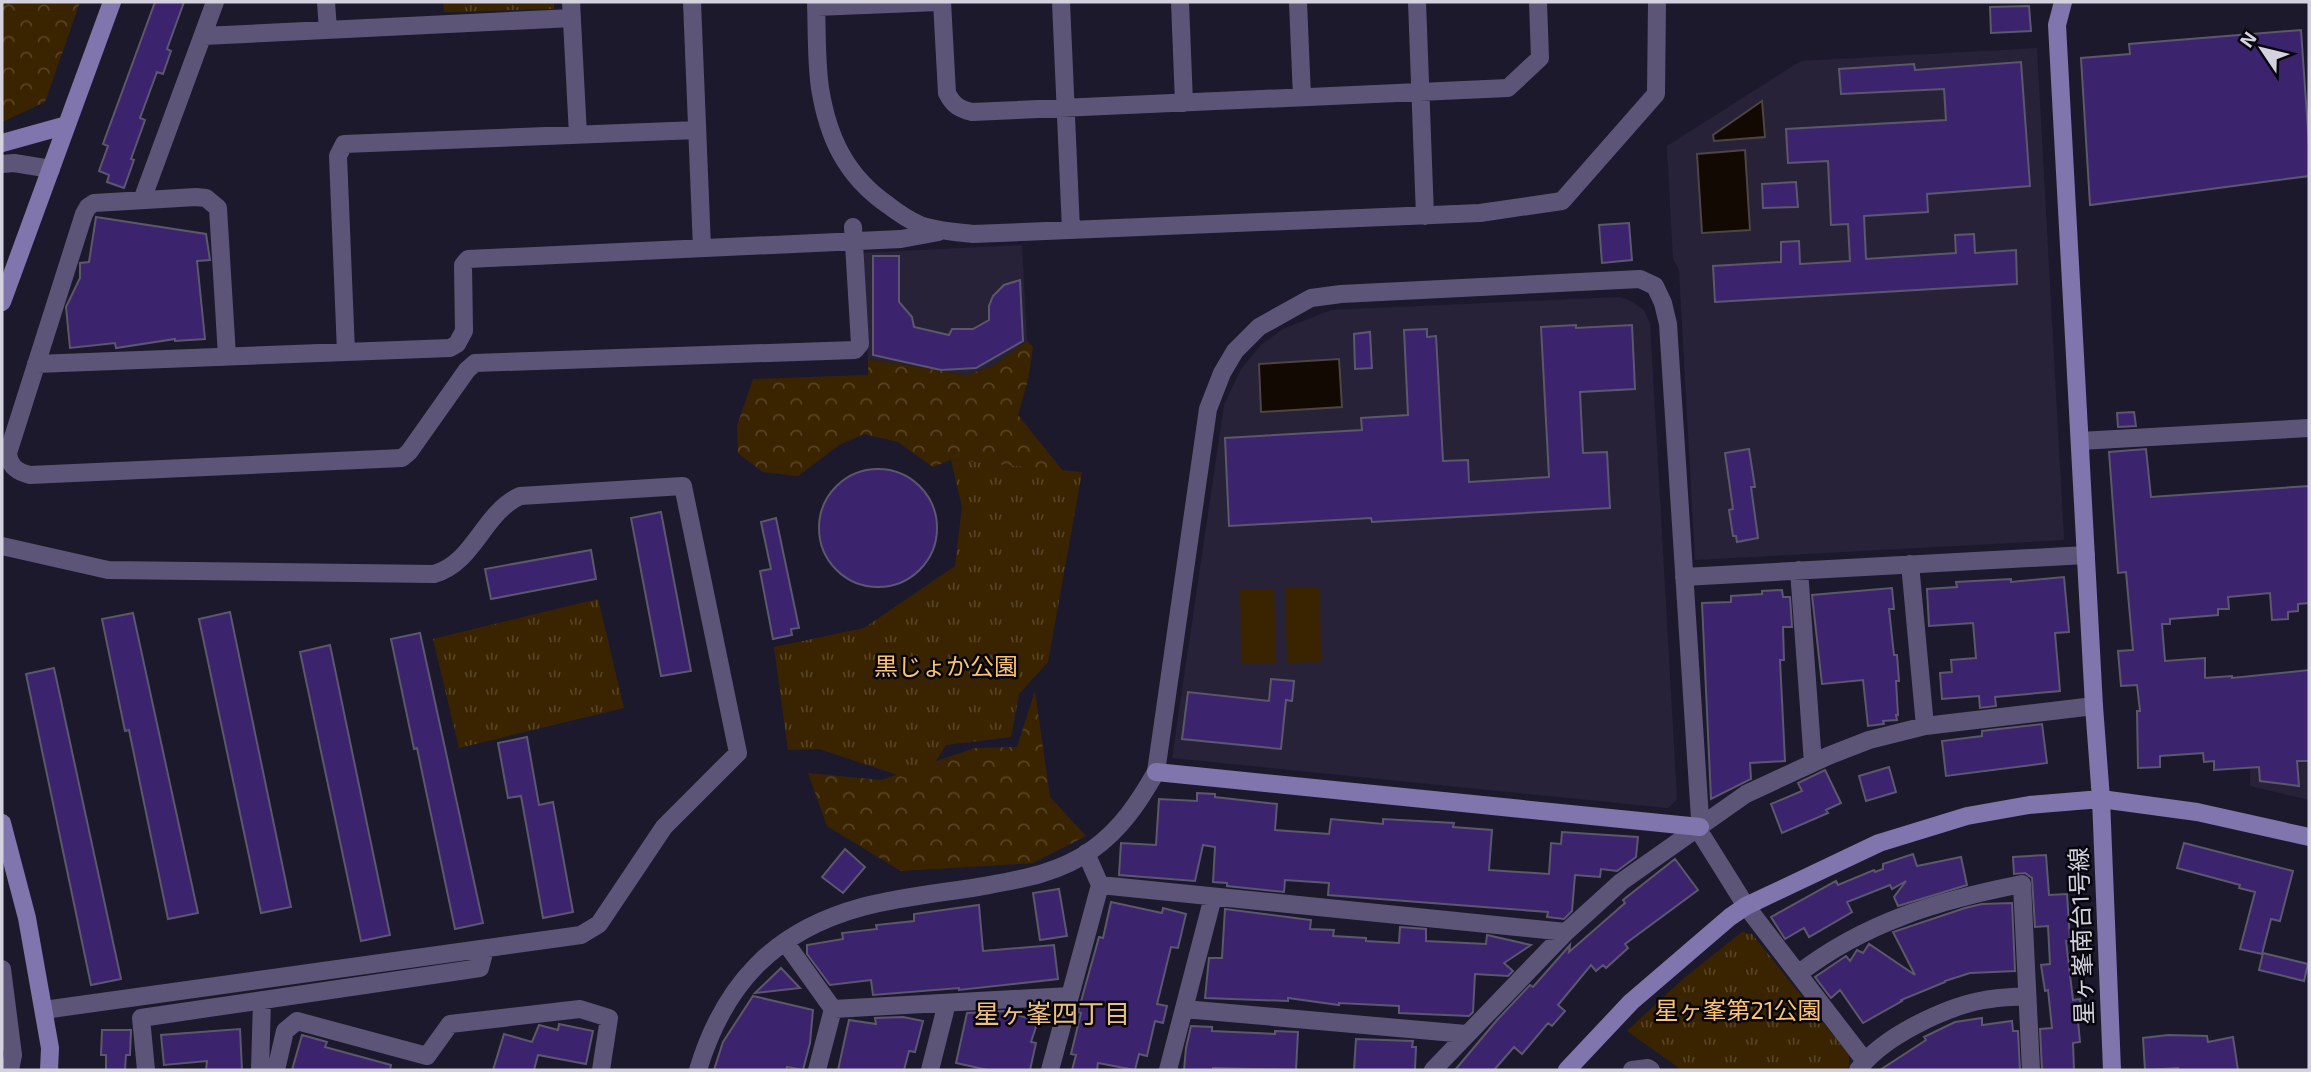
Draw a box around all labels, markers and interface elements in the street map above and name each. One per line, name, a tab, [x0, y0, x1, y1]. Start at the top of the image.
north arrow	[2227, 14, 2297, 84]
text: N	[2234, 27, 2261, 51]
park label: 黒じょか公園	[874, 651, 1018, 680]
street label: 星ヶ峯南台1号線	[2063, 847, 2098, 1025]
park label: 星ヶ峯第21公園	[1654, 995, 1822, 1024]
district label: 星ヶ峯四丁目	[974, 997, 1130, 1028]

